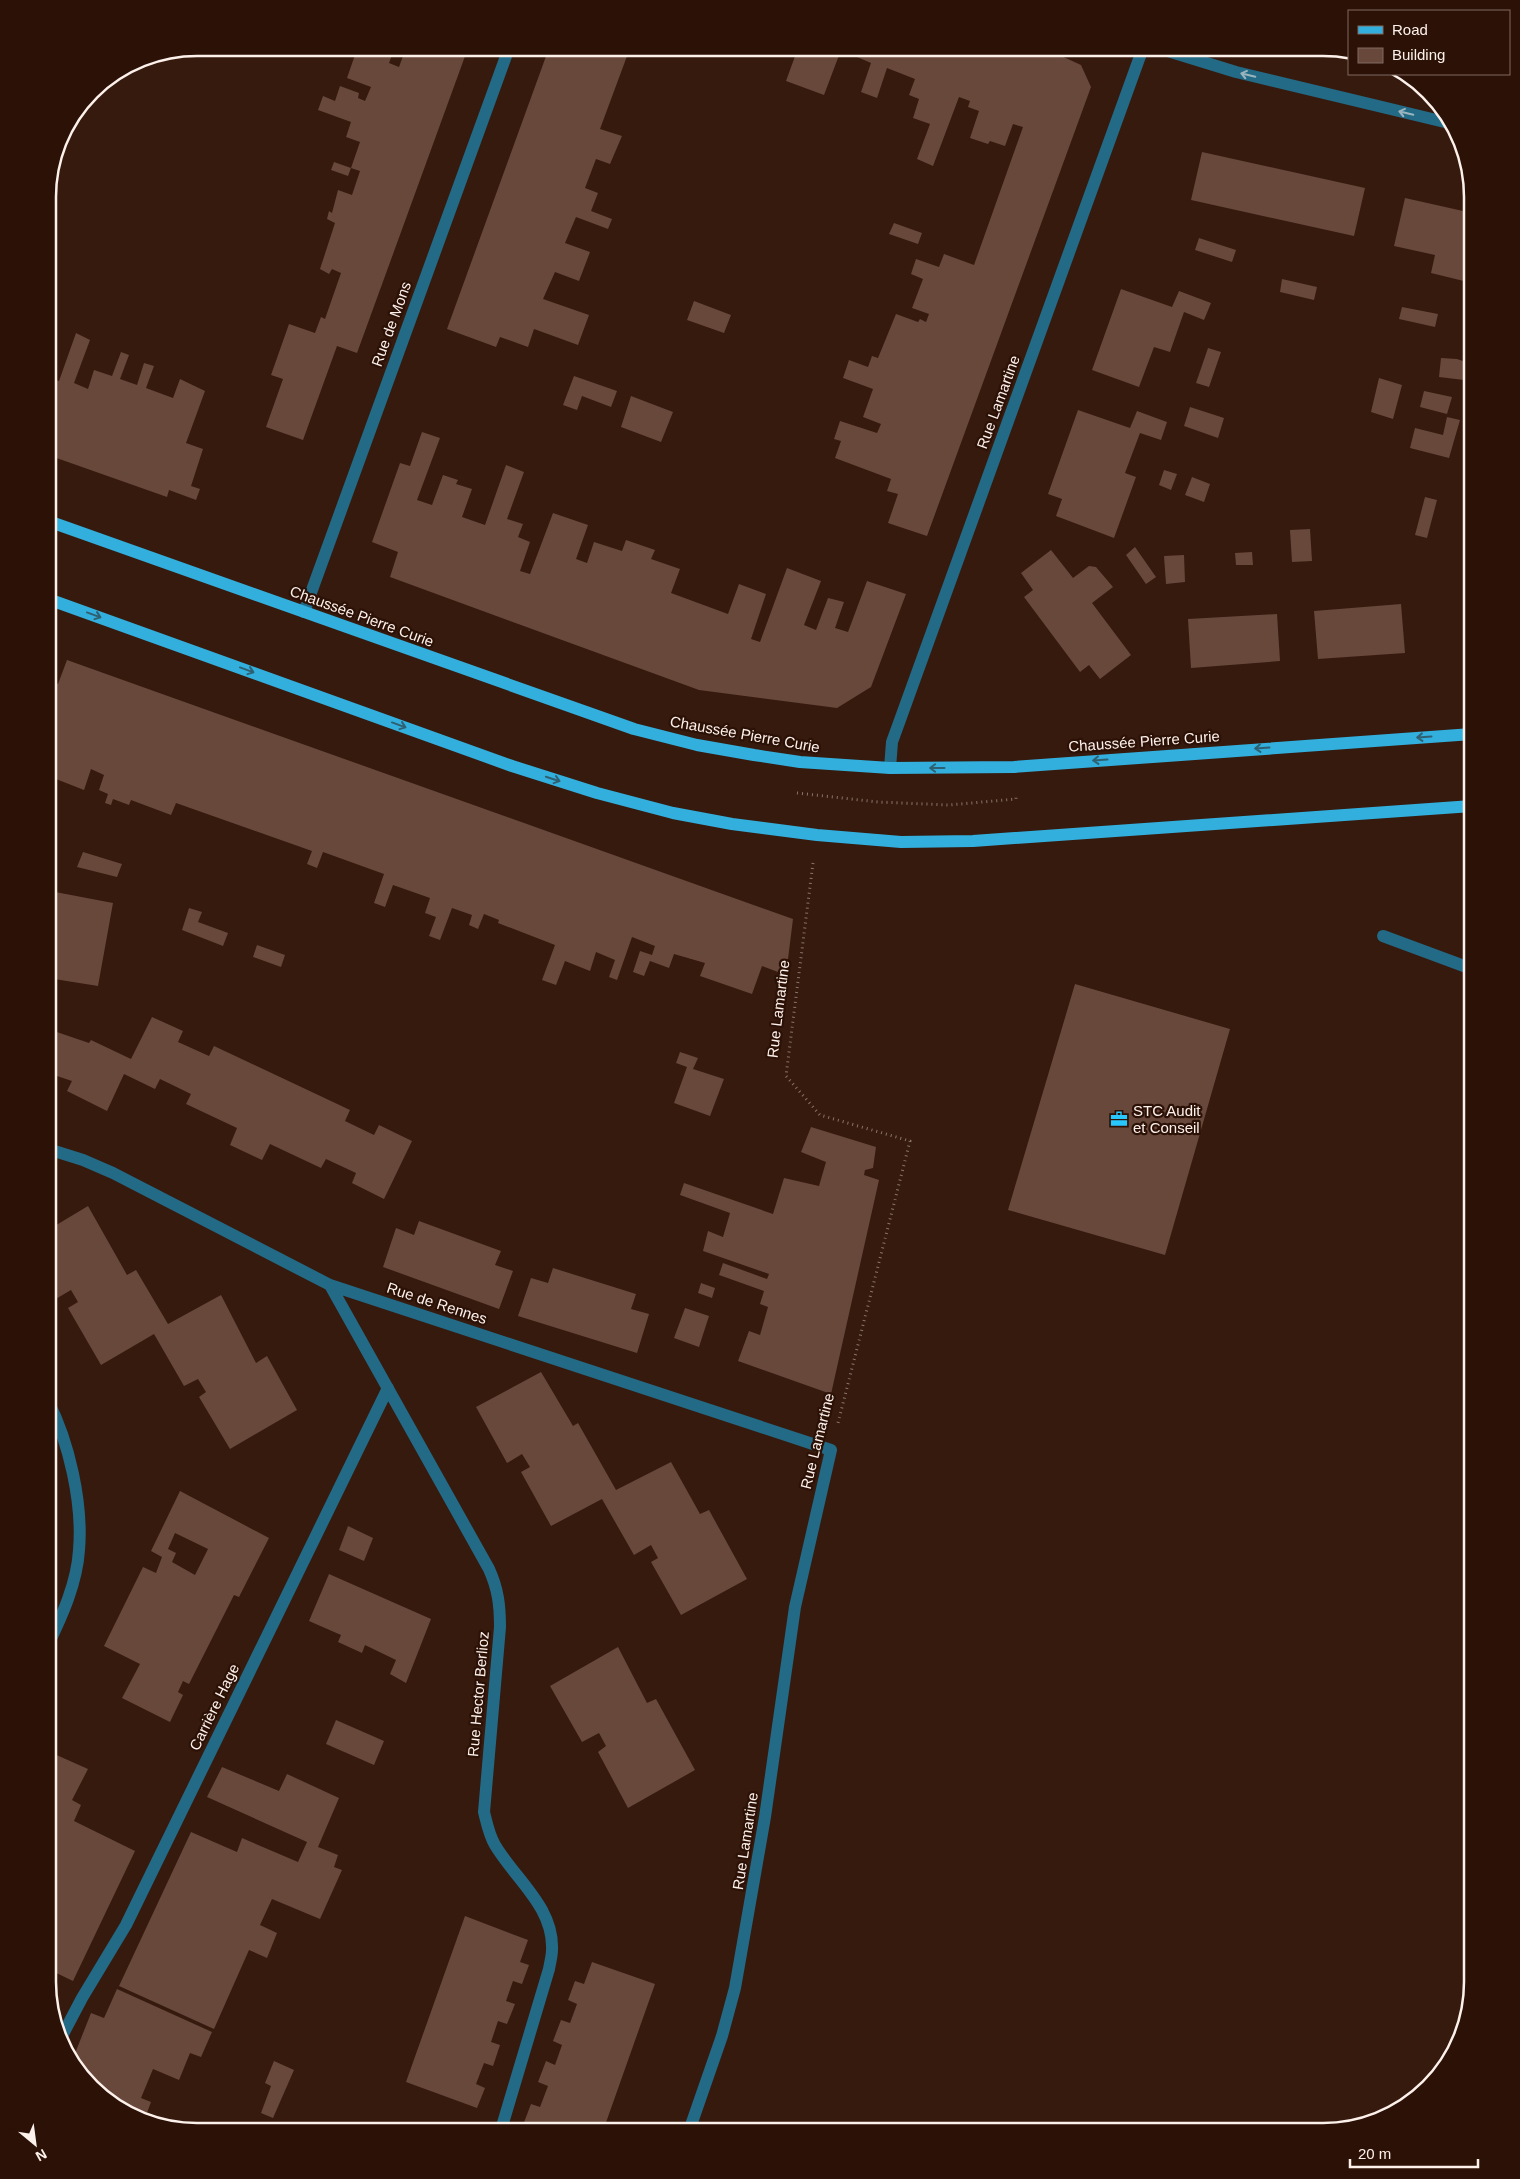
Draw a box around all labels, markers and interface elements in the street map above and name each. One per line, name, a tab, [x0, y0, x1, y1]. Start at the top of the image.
legend	[1348, 10, 1510, 75]
text: Road	[1392, 21, 1428, 38]
text: Building	[1392, 46, 1445, 63]
one-way arrow	[1240, 70, 1256, 79]
one-way arrow	[1398, 108, 1414, 117]
street label: Rue de Mons	[368, 279, 414, 369]
street label: Rue Lamartine	[973, 353, 1023, 451]
street label: Chaussée Pierre Curie	[288, 582, 436, 650]
one-way arrow	[85, 611, 101, 620]
one-way arrow	[238, 666, 254, 675]
street label: Chaussée Pierre Curie	[669, 712, 821, 756]
one-way arrow	[391, 721, 407, 730]
street label: Chaussée Pierre Curie	[1068, 727, 1220, 755]
one-way arrow	[1416, 733, 1432, 742]
one-way arrow	[1254, 744, 1270, 753]
one-way arrow	[1092, 756, 1108, 765]
one-way arrow	[930, 763, 946, 773]
one-way arrow	[545, 774, 561, 784]
street label: Rue Lamartine	[764, 959, 792, 1059]
place label: STC Audit et Conseil	[1133, 1102, 1201, 1136]
office icon: STC Audit et Conseil	[1109, 1109, 1129, 1129]
street label: Rue de Rennes	[385, 1279, 489, 1327]
street label: Rue Lamartine	[797, 1391, 837, 1491]
street label: Rue Hector Berlioz	[464, 1631, 492, 1757]
street label: Carrière Hage	[186, 1661, 242, 1753]
street label: Rue Lamartine	[729, 1791, 761, 1891]
north arrow	[10, 2119, 60, 2169]
scale bar	[1350, 2136, 1478, 2168]
text: 20 m	[1358, 2145, 1391, 2162]
text: N	[33, 2146, 50, 2165]

